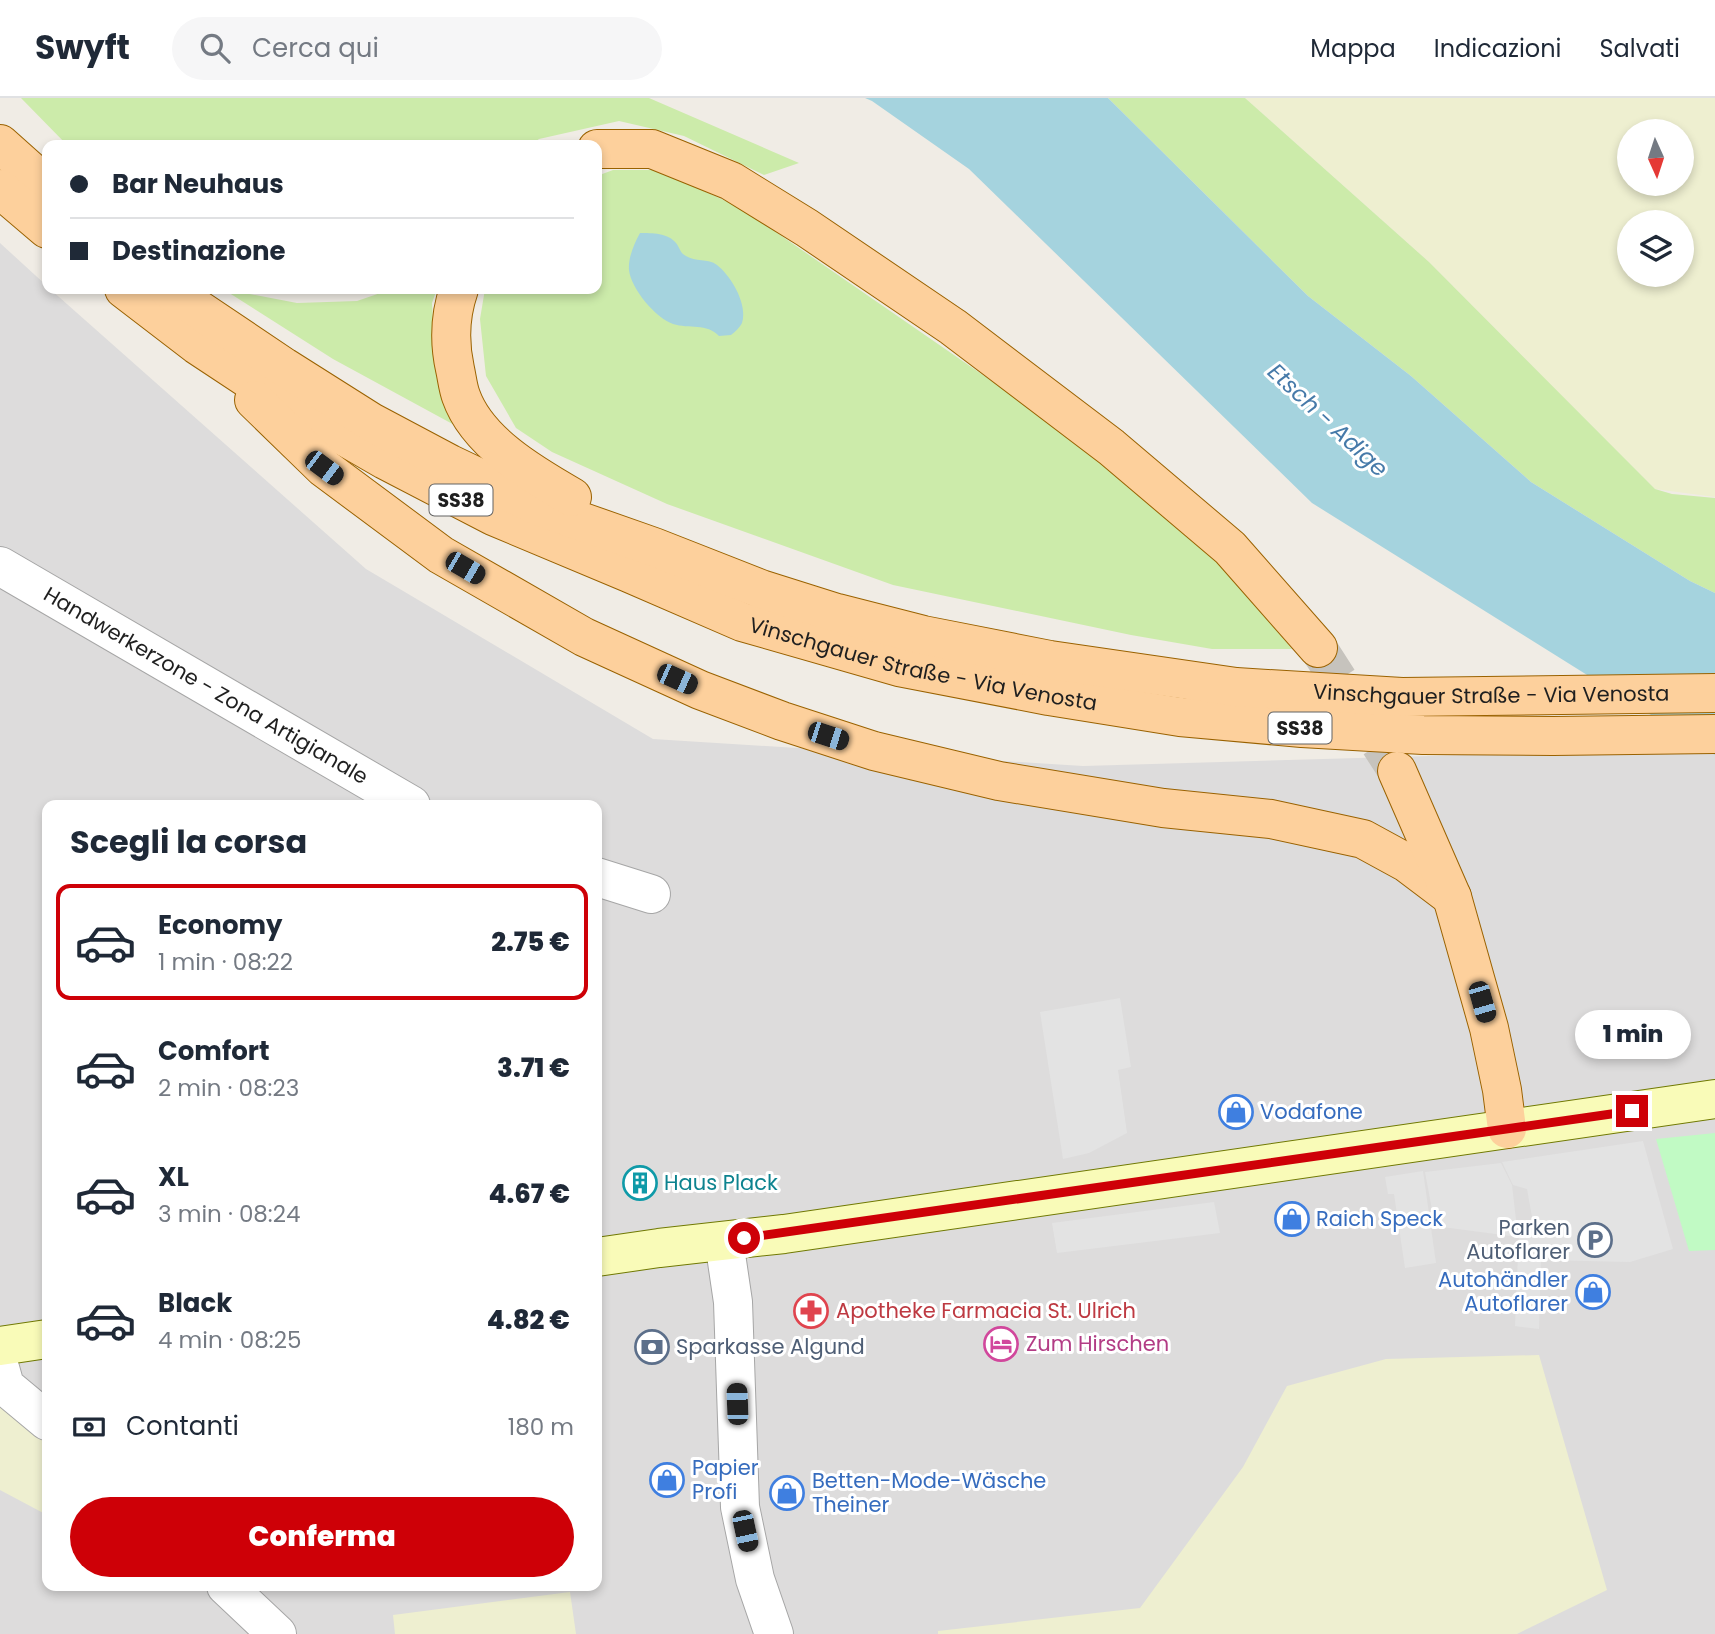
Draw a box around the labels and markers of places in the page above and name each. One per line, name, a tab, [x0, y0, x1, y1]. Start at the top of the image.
shop icon: Vodafone	[1217, 1093, 1255, 1131]
place label: Vodafone	[1260, 1097, 1363, 1126]
building icon: Haus Plack	[621, 1164, 659, 1202]
place label: Haus Plack	[664, 1168, 778, 1197]
shop icon: Raich Speck	[1273, 1200, 1311, 1238]
place label: Raich Speck	[1316, 1204, 1443, 1233]
place label: Parken Autoflarer	[1466, 1213, 1570, 1266]
parking icon: Parken Autoflarer	[1576, 1221, 1614, 1259]
place label: Autohändler Autoflarer	[1438, 1265, 1568, 1318]
shop icon: Autohändler Autoflarer	[1574, 1273, 1612, 1311]
pharmacy icon: Apotheke Farmacia St. Ulrich	[792, 1292, 830, 1330]
place label: Apotheke Farmacia St. Ulrich	[836, 1296, 1136, 1325]
hotel icon: Zum Hirschen	[982, 1325, 1020, 1363]
bank icon: Sparkasse Algund	[633, 1328, 671, 1366]
place label: Zum Hirschen	[1026, 1329, 1169, 1358]
place label: Sparkasse Algund	[676, 1332, 865, 1361]
place label: Papier Profi	[692, 1453, 759, 1506]
shop icon: Papier Profi	[648, 1461, 686, 1499]
place label: Betten-Mode-Wäsche Theiner	[812, 1466, 1046, 1519]
shop icon: Betten-Mode-Wäsche Theiner	[768, 1474, 806, 1512]

